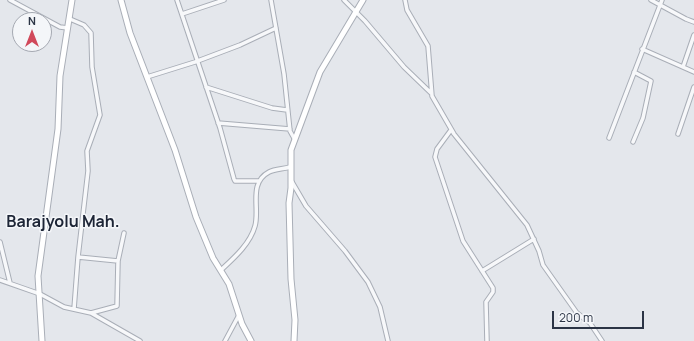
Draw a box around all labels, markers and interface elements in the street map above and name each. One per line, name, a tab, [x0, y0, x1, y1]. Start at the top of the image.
north arrow	[12, 12, 52, 52]
text: N	[28, 13, 36, 28]
district label: Barajyolu Mah.	[6, 213, 120, 233]
scale bar	[554, 303, 646, 329]
text: 200 m	[559, 309, 593, 326]

